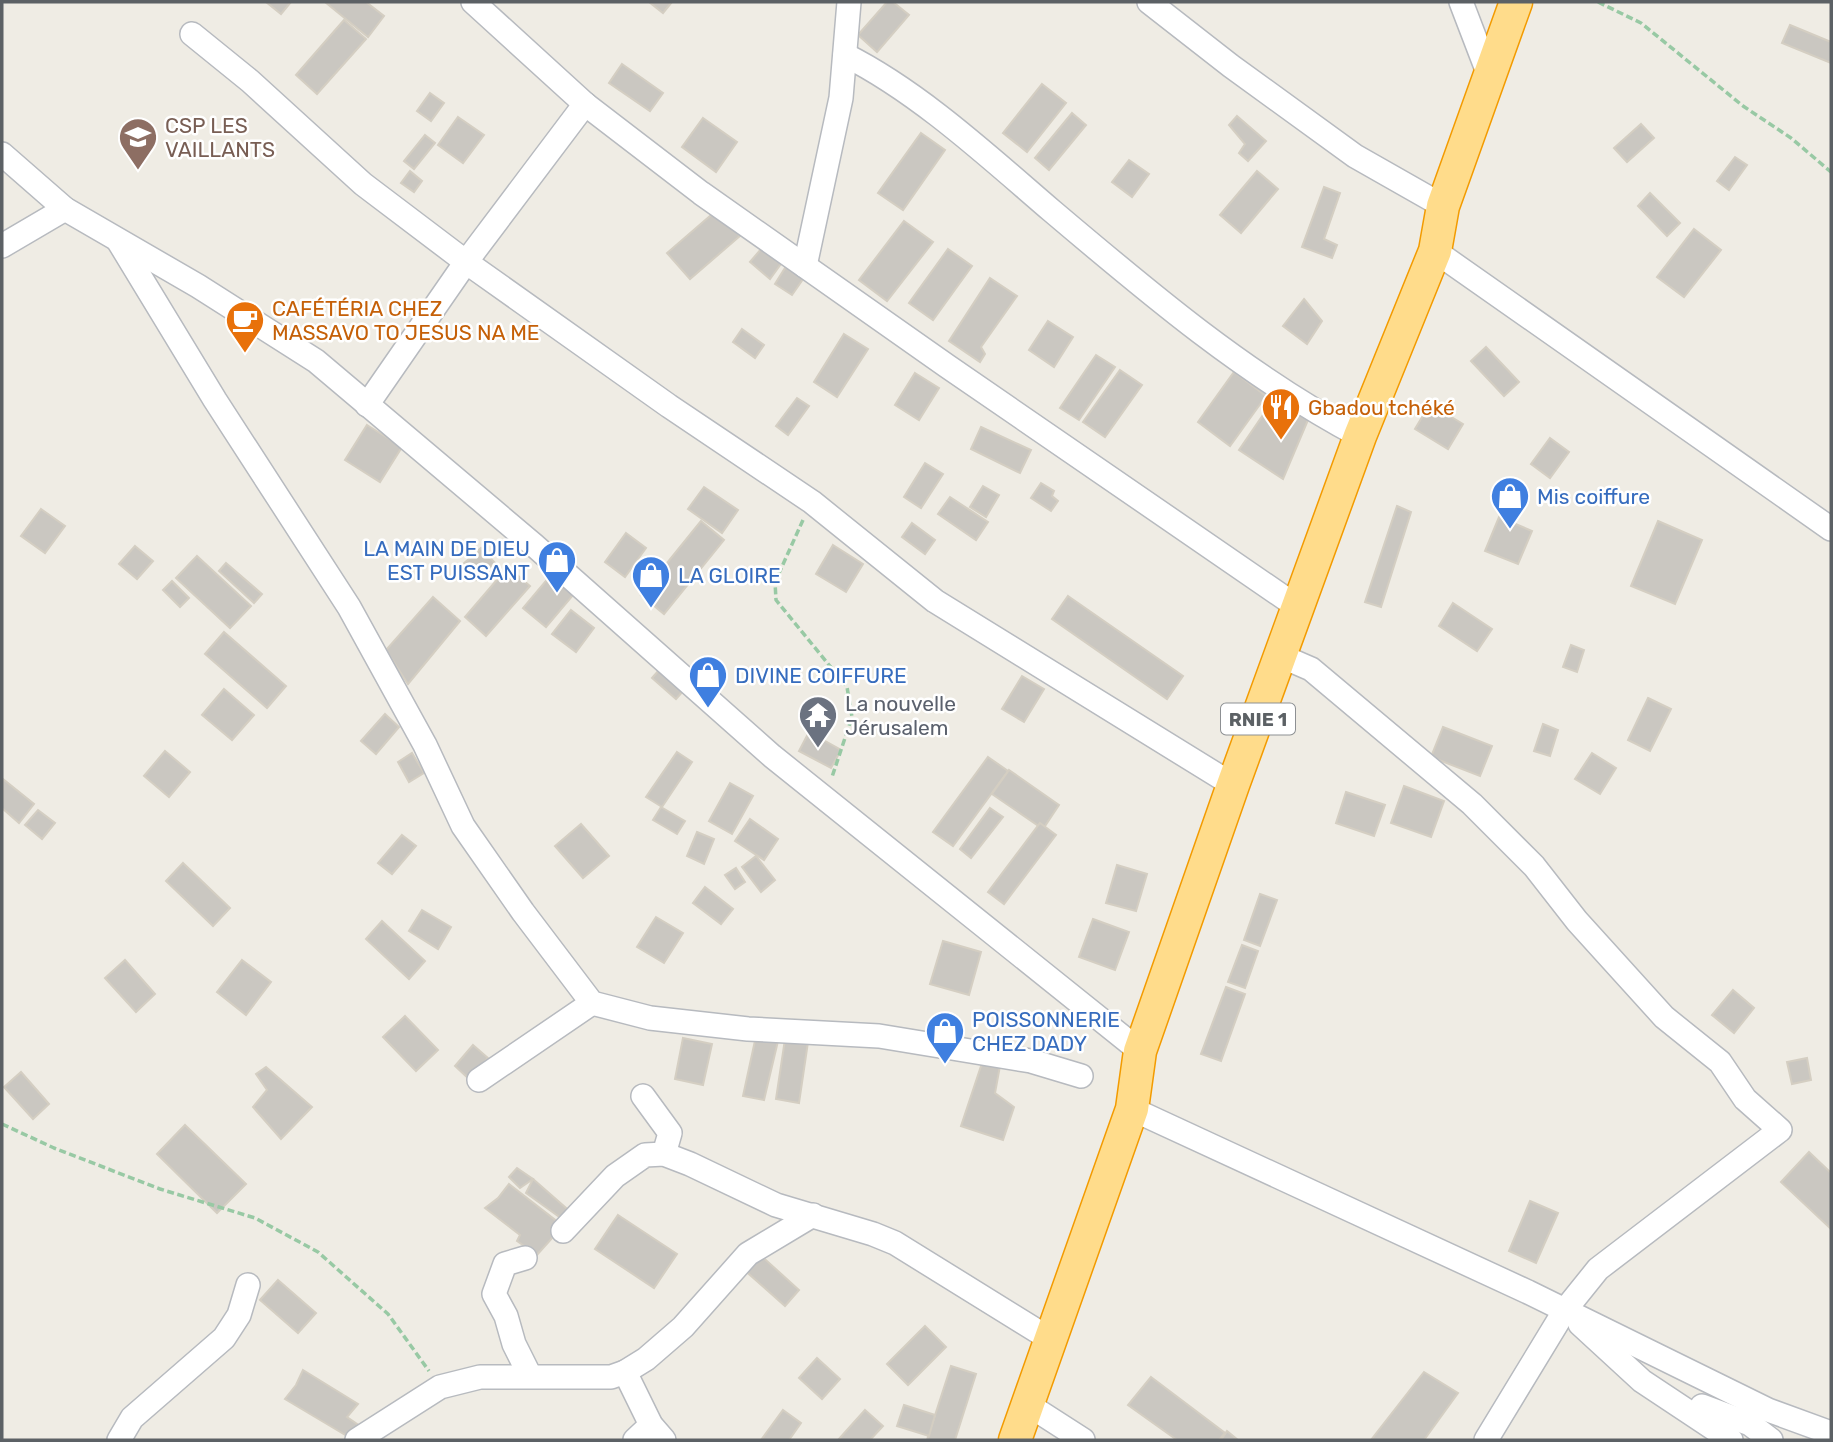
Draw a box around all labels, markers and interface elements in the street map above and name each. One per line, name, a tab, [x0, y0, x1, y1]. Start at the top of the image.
place label: CSP LES VAILLANTS	[165, 113, 275, 162]
school or university icon: CSP LES VAILLANTS	[117, 116, 159, 171]
place label: CAFÉTÉRIA CHEZ MASSAVO TO JESUS NA ME	[272, 296, 540, 345]
cafe icon: CAFÉTÉRIA CHEZ MASSAVO TO JESUS NA ME	[224, 299, 266, 354]
restaurant icon: Gbadou tchéké	[1260, 386, 1302, 441]
place label: Gbadou tchéké	[1308, 395, 1455, 420]
shop icon: Mis coiffure	[1489, 475, 1531, 530]
place label: Mis coiffure	[1537, 484, 1650, 509]
place label: LA MAIN DE DIEU EST PUISSANT	[363, 536, 530, 585]
shop icon: LA MAIN DE DIEU EST PUISSANT	[536, 539, 578, 594]
shop icon: LA GLOIRE	[630, 554, 672, 609]
place label: LA GLOIRE	[678, 563, 781, 588]
shop icon: DIVINE COIFFURE	[687, 654, 729, 709]
place label: DIVINE COIFFURE	[735, 663, 907, 688]
place label: La nouvelle Jérusalem	[845, 691, 956, 740]
temple icon: La nouvelle Jérusalem	[797, 694, 839, 749]
road number: RNIE 1	[1221, 704, 1295, 734]
place label: POISSONNERIE CHEZ DADY	[972, 1007, 1120, 1056]
shop icon: POISSONNERIE CHEZ DADY	[924, 1010, 966, 1065]

